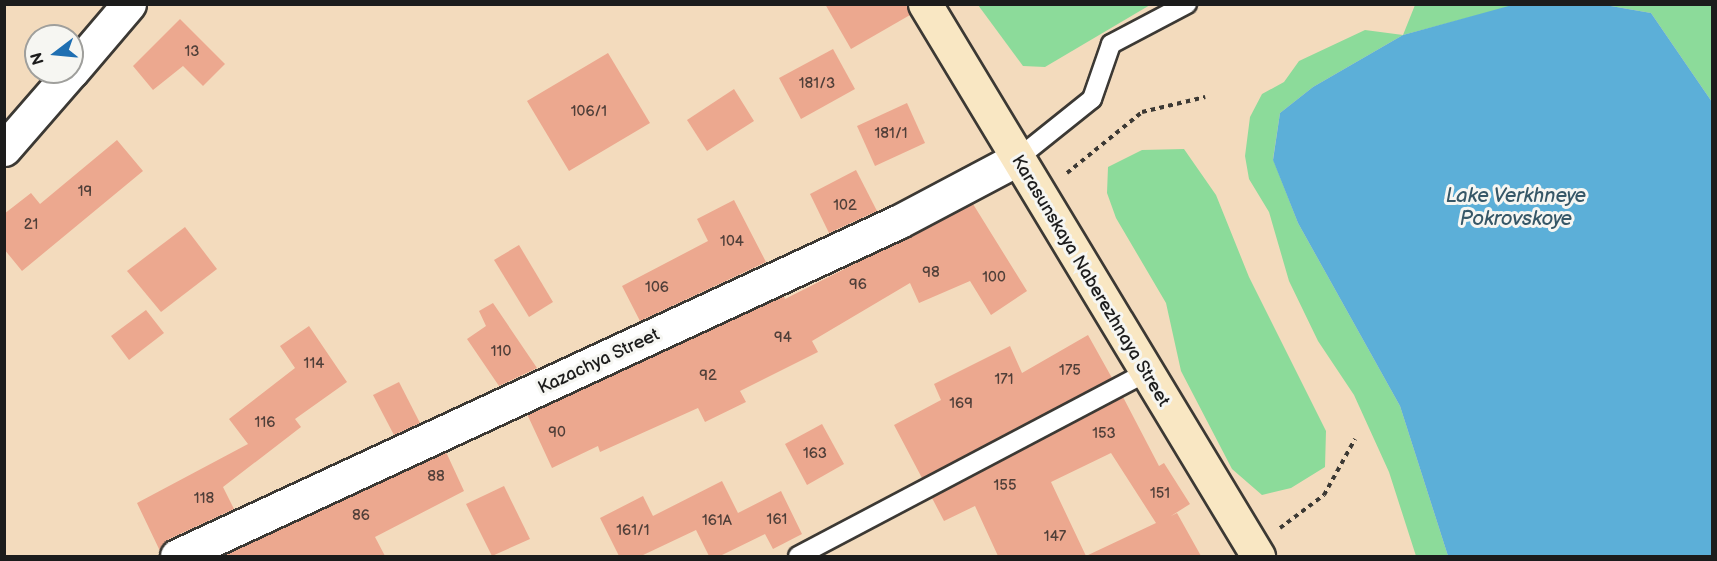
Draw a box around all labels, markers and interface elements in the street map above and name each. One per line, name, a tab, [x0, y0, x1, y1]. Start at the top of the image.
north arrow	[24, 24, 84, 84]
house number: 13	[184, 43, 200, 61]
text: N	[27, 50, 49, 67]
house number: 181/3	[799, 75, 835, 93]
house number: 106/1	[571, 103, 607, 121]
house number: 181/1	[875, 125, 907, 143]
street label: Karasunskaya Naberezhnaya Street	[1006, 151, 1174, 411]
house number: 19	[78, 183, 92, 201]
water label: Lake Verkhneye Pokrovskoye	[1446, 185, 1586, 232]
house number: 102	[833, 197, 857, 215]
house number: 21	[24, 216, 38, 234]
house number: 104	[720, 233, 744, 251]
house number: 98	[922, 264, 940, 282]
house number: 100	[982, 269, 1006, 287]
house number: 96	[849, 276, 867, 294]
house number: 106	[645, 279, 669, 297]
street label: Kazachya Street	[535, 324, 663, 400]
house number: 94	[774, 329, 792, 347]
house number: 110	[491, 343, 511, 361]
house number: 114	[304, 355, 324, 373]
house number: 175	[1059, 362, 1081, 380]
house number: 92	[699, 367, 717, 385]
house number: 171	[995, 371, 1013, 389]
house number: 169	[949, 395, 973, 413]
house number: 116	[255, 414, 275, 432]
house number: 90	[548, 424, 566, 442]
house number: 153	[1092, 425, 1116, 443]
house number: 163	[803, 445, 827, 463]
house number: 88	[427, 468, 445, 486]
house number: 155	[994, 477, 1016, 495]
house number: 151	[1150, 485, 1170, 503]
house number: 118	[194, 490, 214, 508]
house number: 86	[352, 507, 370, 525]
house number: 161	[767, 511, 787, 529]
house number: 161А	[702, 512, 732, 530]
house number: 161/1	[616, 522, 650, 540]
house number: 147	[1044, 528, 1066, 546]

